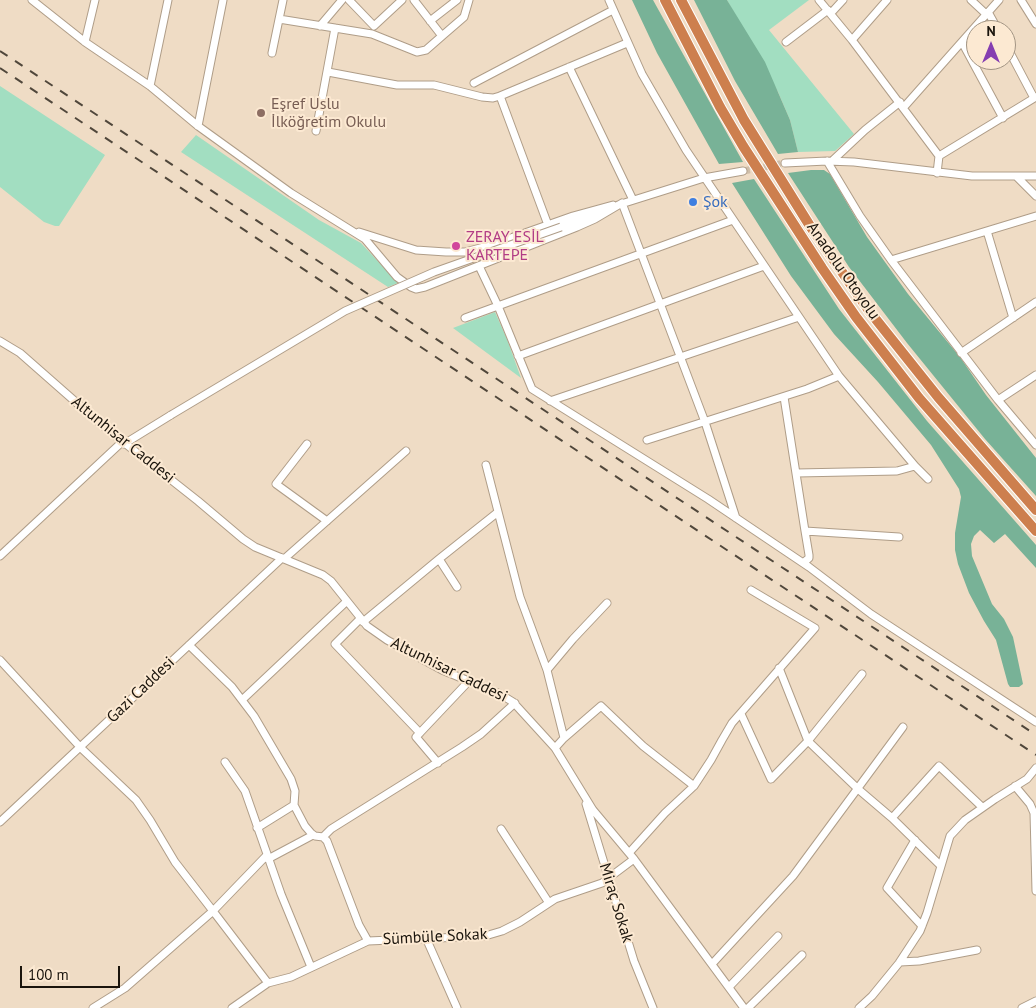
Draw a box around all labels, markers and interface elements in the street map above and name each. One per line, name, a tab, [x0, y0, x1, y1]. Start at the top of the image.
north arrow	[966, 20, 1016, 70]
text: N	[986, 22, 996, 40]
place label: Eşref Uslu İlköğretim Okulu	[271, 94, 386, 132]
marker: Eşref Uslu İlköğretim Okulu	[255, 107, 267, 119]
place label: Şok	[703, 192, 728, 212]
marker: Şok	[687, 196, 699, 208]
street label: Anadolu Otoyolu	[802, 219, 884, 323]
place label: ZERAY ESİL KARTEPE	[466, 227, 544, 265]
marker: ZERAY ESİL KARTEPE	[450, 240, 462, 252]
street label: Altunhisar Caddesi	[67, 392, 179, 488]
street label: Altunhisar Caddesi	[388, 633, 510, 707]
street label: Gazi Caddesi	[103, 653, 179, 727]
street label: Miraç Sokak	[595, 861, 637, 945]
street label: Sümbüle Sokak	[382, 925, 488, 949]
scale bar	[22, 956, 122, 988]
text: 100 m	[28, 965, 69, 984]

